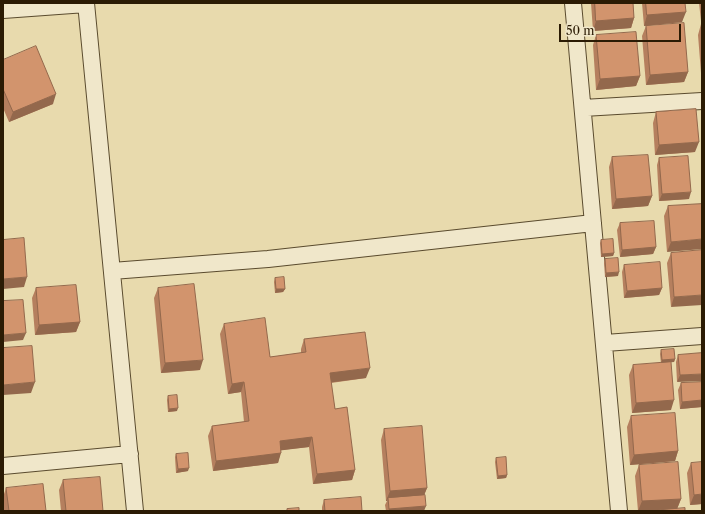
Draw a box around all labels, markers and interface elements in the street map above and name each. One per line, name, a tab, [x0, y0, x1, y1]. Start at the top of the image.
scale bar	[561, 16, 683, 42]
text: 50 m	[566, 23, 595, 38]

